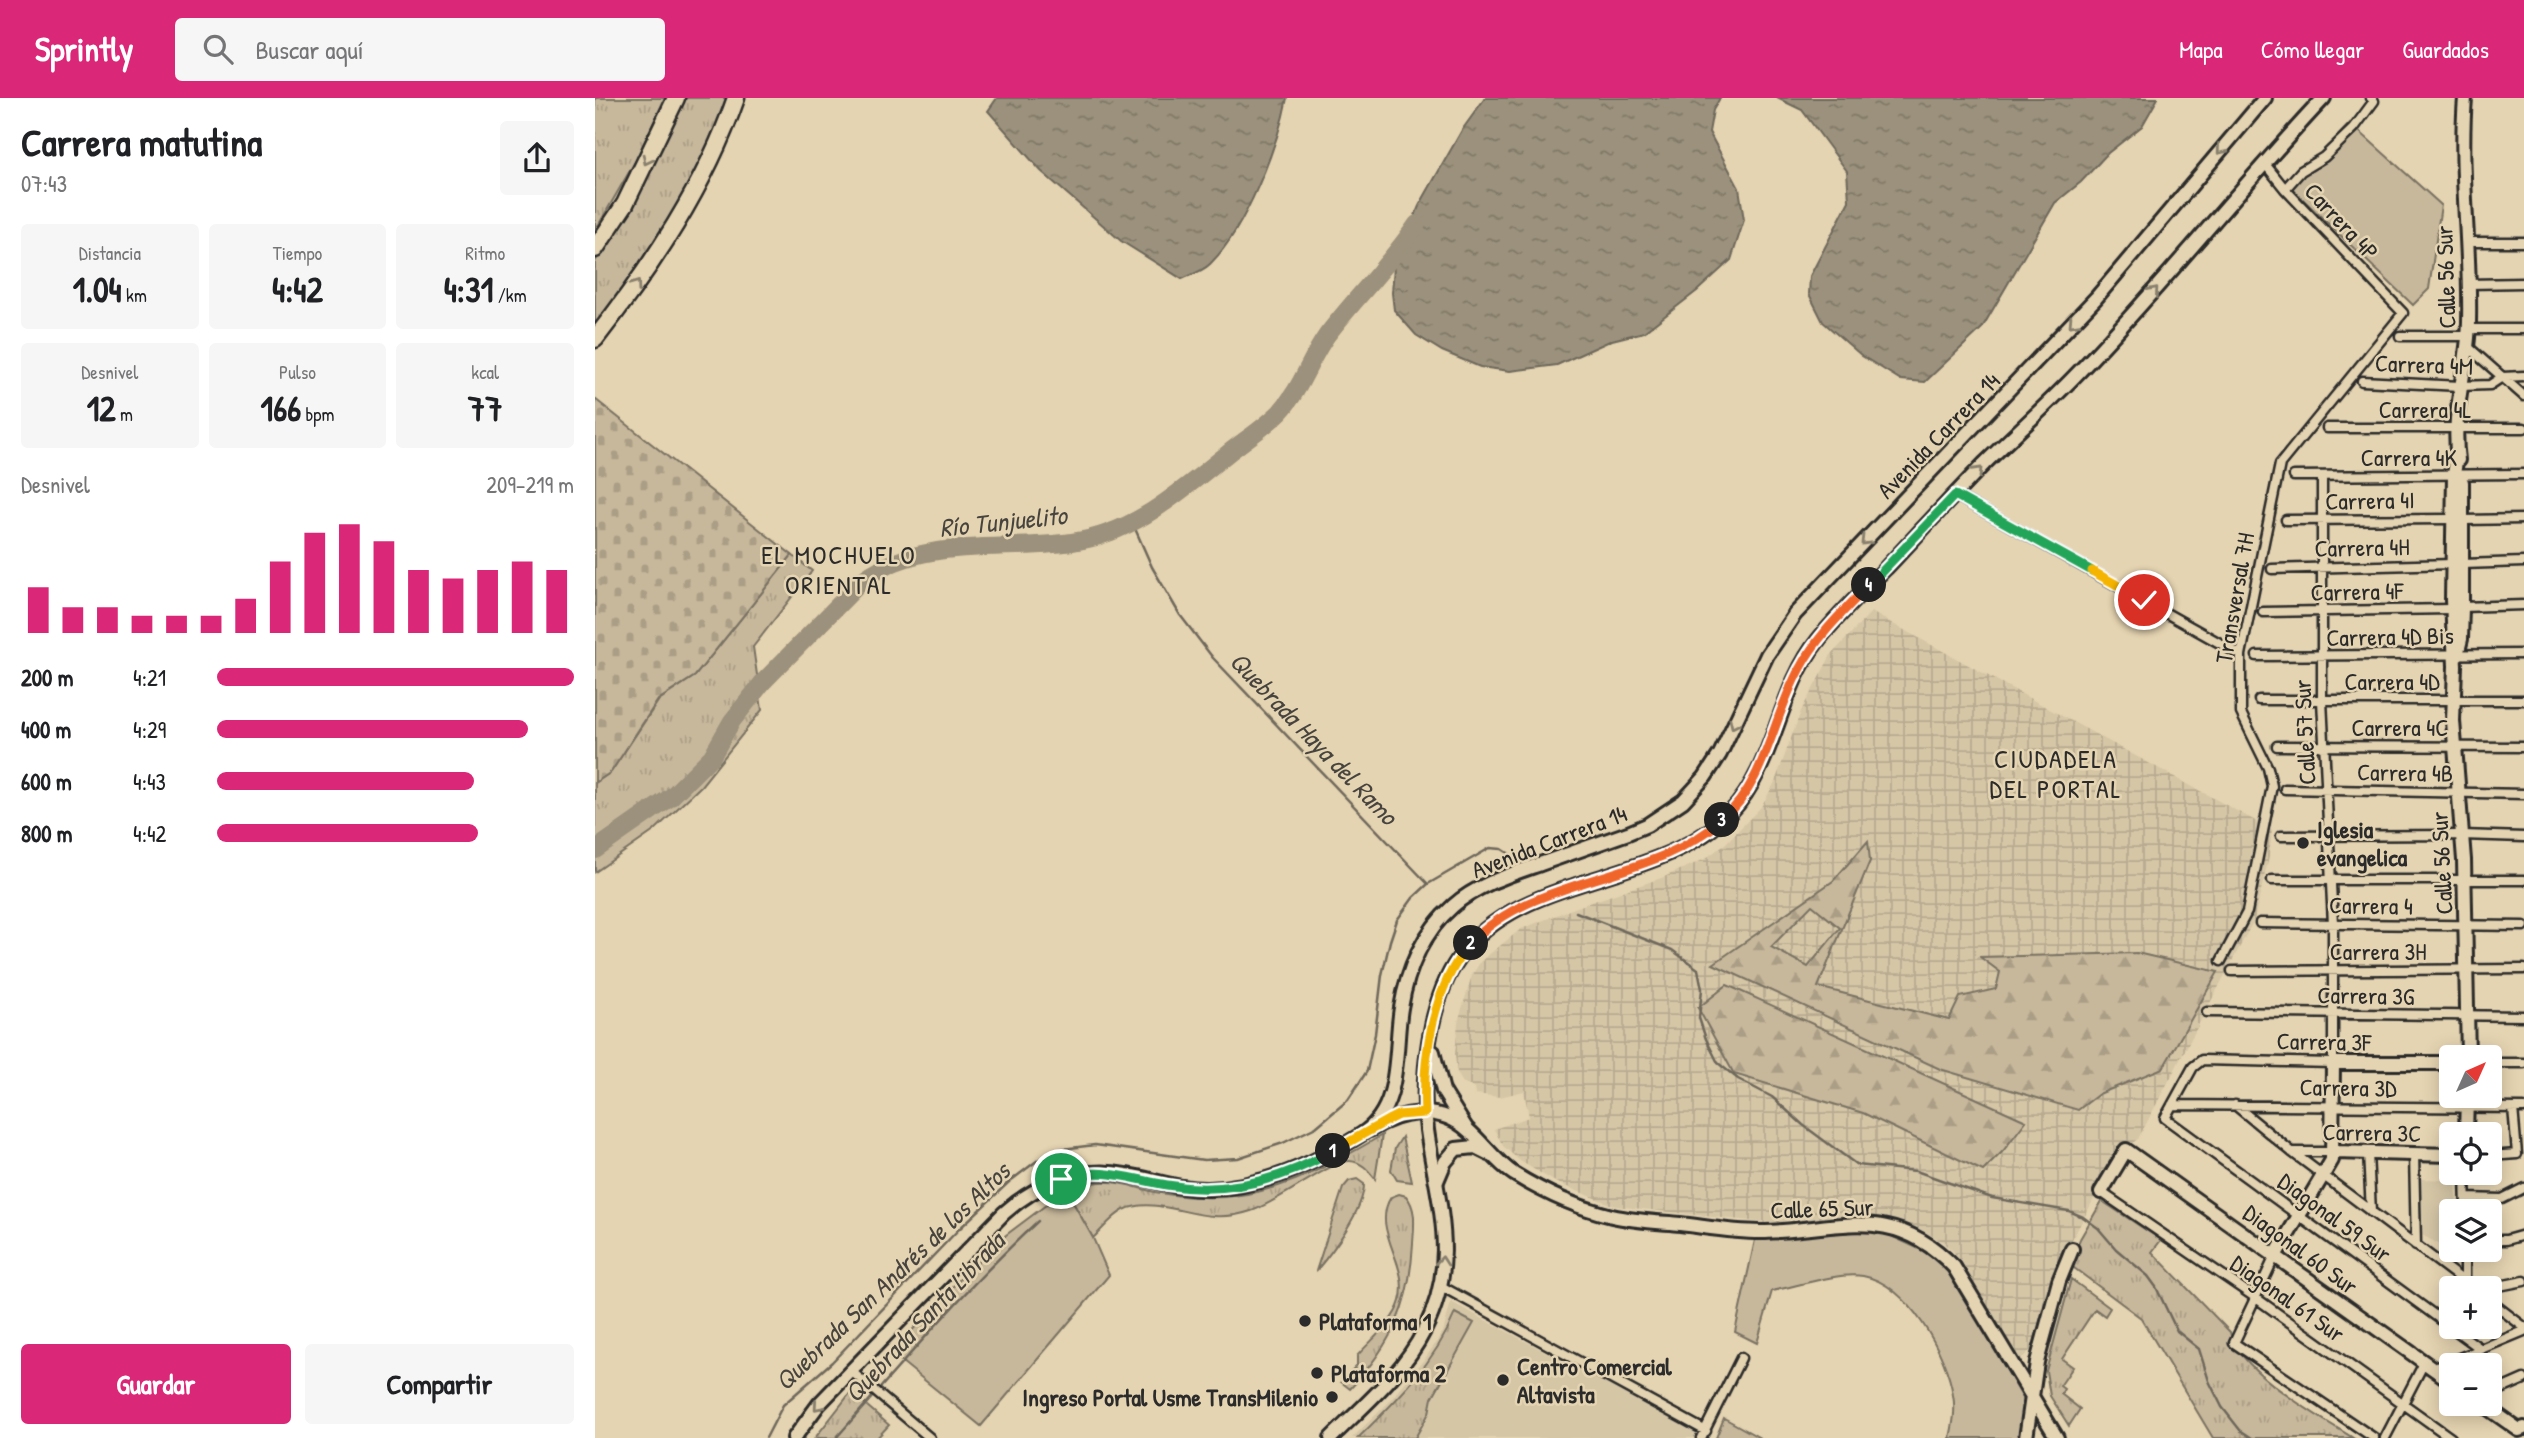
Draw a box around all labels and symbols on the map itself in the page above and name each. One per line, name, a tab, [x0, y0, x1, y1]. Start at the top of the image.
one-way arrow	[2216, 143, 2229, 155]
one-way arrow	[642, 153, 656, 165]
street label: Carrera 4P	[2298, 175, 2386, 267]
street label: Calle 56 Sur	[2427, 225, 2463, 329]
one-way arrow	[628, 280, 640, 293]
one-way arrow	[2146, 286, 2158, 299]
one-way arrow	[2069, 315, 2081, 328]
street label: Carrera 4M	[2374, 346, 2474, 382]
street label: Avenida Carrera 14	[1870, 365, 2006, 505]
street label: Carrera 4L	[2379, 393, 2471, 425]
street label: Carrera 4K	[2361, 441, 2458, 473]
one-way arrow	[1970, 466, 1982, 479]
street label: Carrera 4I	[2325, 483, 2415, 517]
water label: Río Tunjuelito	[938, 497, 1071, 545]
street label: Transversal 7H	[2207, 530, 2261, 666]
street label: Carrera 4H	[2314, 530, 2410, 564]
one-way arrow	[1861, 533, 1874, 546]
district label: EL MOCHUELO ORIENTAL	[761, 537, 917, 602]
pin: 4	[1851, 568, 1887, 602]
pin	[2114, 570, 2174, 630]
street label: Carrera 4F	[2310, 574, 2405, 608]
street label: Carrera 4D Bis	[2326, 619, 2454, 653]
water label: Quebrada Haya del Ramo	[1221, 644, 1408, 835]
street label: Carrera 4D	[2344, 665, 2440, 697]
street label: Calle 57 Sur	[2285, 679, 2323, 785]
street label: Carrera 4C	[2352, 711, 2448, 743]
one-way arrow	[1728, 717, 1742, 729]
district label: CIUDADELA DEL PORTAL	[1990, 741, 2122, 806]
street label: Carrera 4B	[2357, 755, 2453, 789]
street label: Avenida Carrera 14	[1467, 797, 1631, 885]
pin: 3	[1705, 802, 1739, 838]
street label: Calle 56 Sur	[2422, 811, 2460, 915]
place label: Iglesia evangelica	[2317, 813, 2408, 874]
marker: Iglesia evangelica	[2295, 835, 2311, 851]
street label: Carrera 4	[2329, 888, 2413, 922]
pin: 2	[1453, 926, 1489, 960]
street label: Carrera 3H	[2330, 935, 2426, 967]
street label: Carrera 3G	[2317, 978, 2415, 1012]
street label: Carrera 3F	[2276, 1024, 2373, 1058]
north arrow	[2439, 1045, 2503, 1108]
street label: Carrera 3D	[2299, 1070, 2397, 1104]
street label: Carrera 3C	[2322, 1115, 2422, 1149]
pin: 1	[1315, 1134, 1351, 1168]
pin	[1031, 1149, 1091, 1209]
water label: Quebrada San Andrés de los Altos	[767, 1153, 1019, 1398]
street label: Diagonal 59 Sur	[2272, 1165, 2398, 1269]
street label: Calle 65 Sur	[1770, 1190, 1874, 1226]
street label: Diagonal 60 Sur	[2237, 1197, 2365, 1301]
water label: Quebrada Santa Librada	[836, 1222, 1014, 1410]
street label: Diagonal 61 Sur	[2225, 1247, 2351, 1349]
one-way arrow	[1435, 1255, 1450, 1267]
place label: Plataforma 1	[1319, 1305, 1432, 1337]
marker: Plataforma 1	[1297, 1313, 1313, 1329]
place label: Centro Comercial Altavista	[1517, 1350, 1672, 1410]
place label: Plataforma 2	[1331, 1357, 1447, 1389]
marker: Plataforma 2	[1309, 1365, 1325, 1381]
marker: Centro Comercial Altavista	[1495, 1372, 1511, 1388]
place label: Ingreso Portal Usme TransMilenio	[1022, 1381, 1318, 1414]
marker: Ingreso Portal Usme TransMilenio	[1324, 1389, 1340, 1405]
one-way arrow	[814, 1398, 826, 1411]

